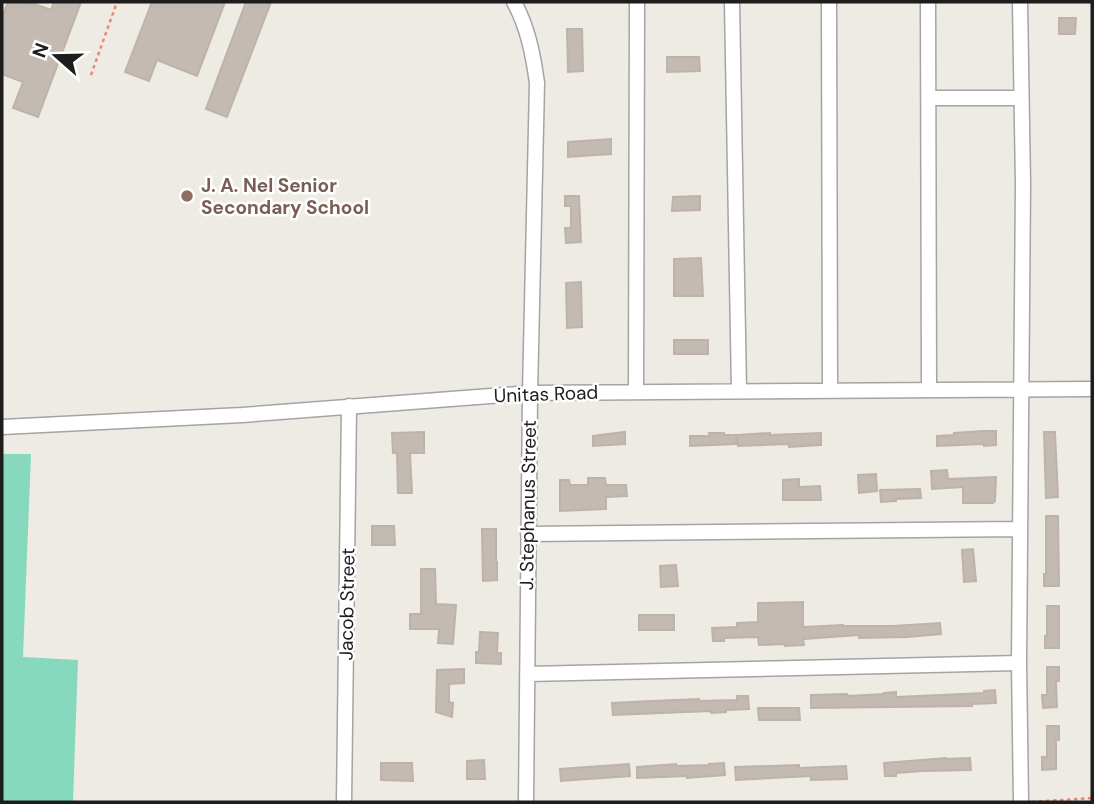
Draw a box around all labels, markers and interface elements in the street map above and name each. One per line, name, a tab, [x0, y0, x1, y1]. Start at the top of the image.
north arrow	[21, 21, 91, 91]
text: N	[26, 40, 55, 61]
place label: J. A. Nel Senior Secondary School	[201, 173, 369, 220]
marker: J. A. Nel Senior Secondary School	[179, 188, 195, 204]
street label: Unitas Road	[493, 380, 599, 408]
street label: J. Stephanus Street	[514, 420, 542, 590]
street label: Jacob Street	[334, 547, 360, 661]

